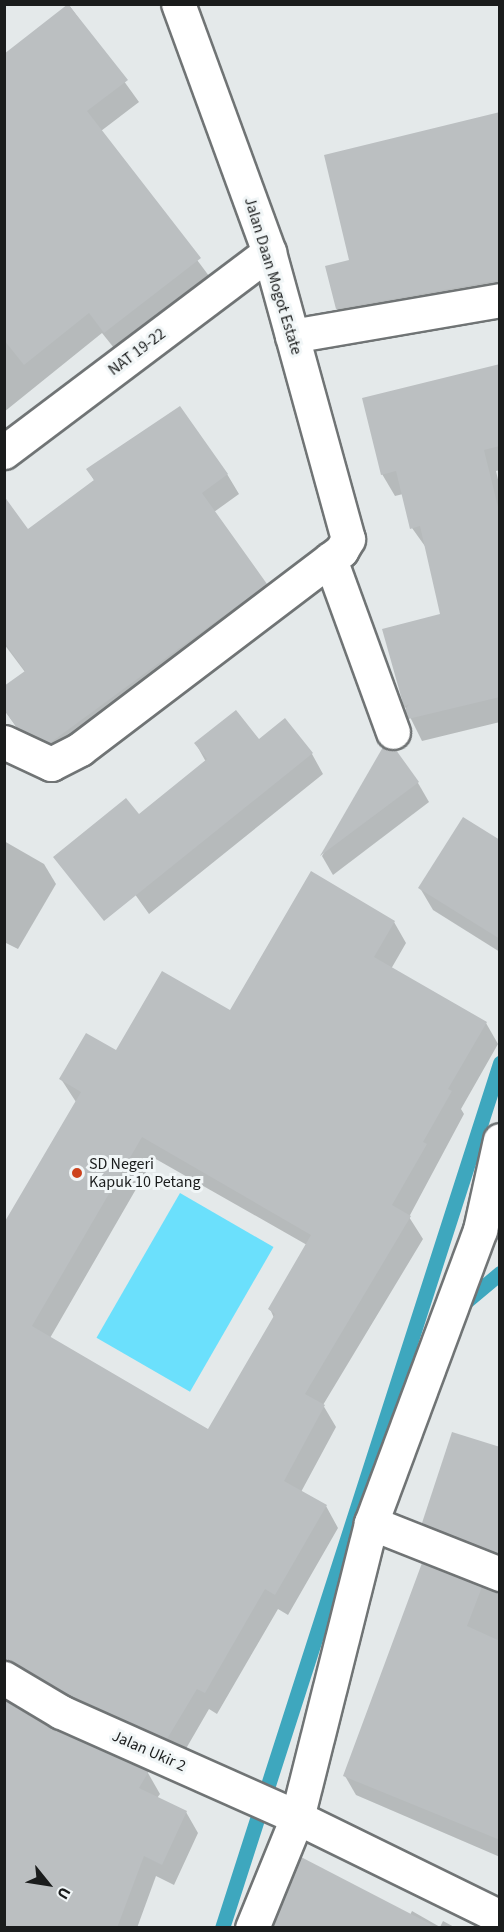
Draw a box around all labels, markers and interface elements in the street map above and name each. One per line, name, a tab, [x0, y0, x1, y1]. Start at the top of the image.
street label: Jalan Daan Mogot Estate	[240, 195, 306, 357]
street label: NAT 19-22	[105, 324, 169, 380]
place label: SD Negeri Kapuk 10 Petang	[89, 1154, 201, 1192]
marker: SD Negeri Kapuk 10 Petang	[70, 1166, 84, 1180]
street label: Jalan Ukir 2	[109, 1726, 189, 1776]
north arrow	[18, 1854, 78, 1914]
text: U	[51, 1883, 76, 1903]

